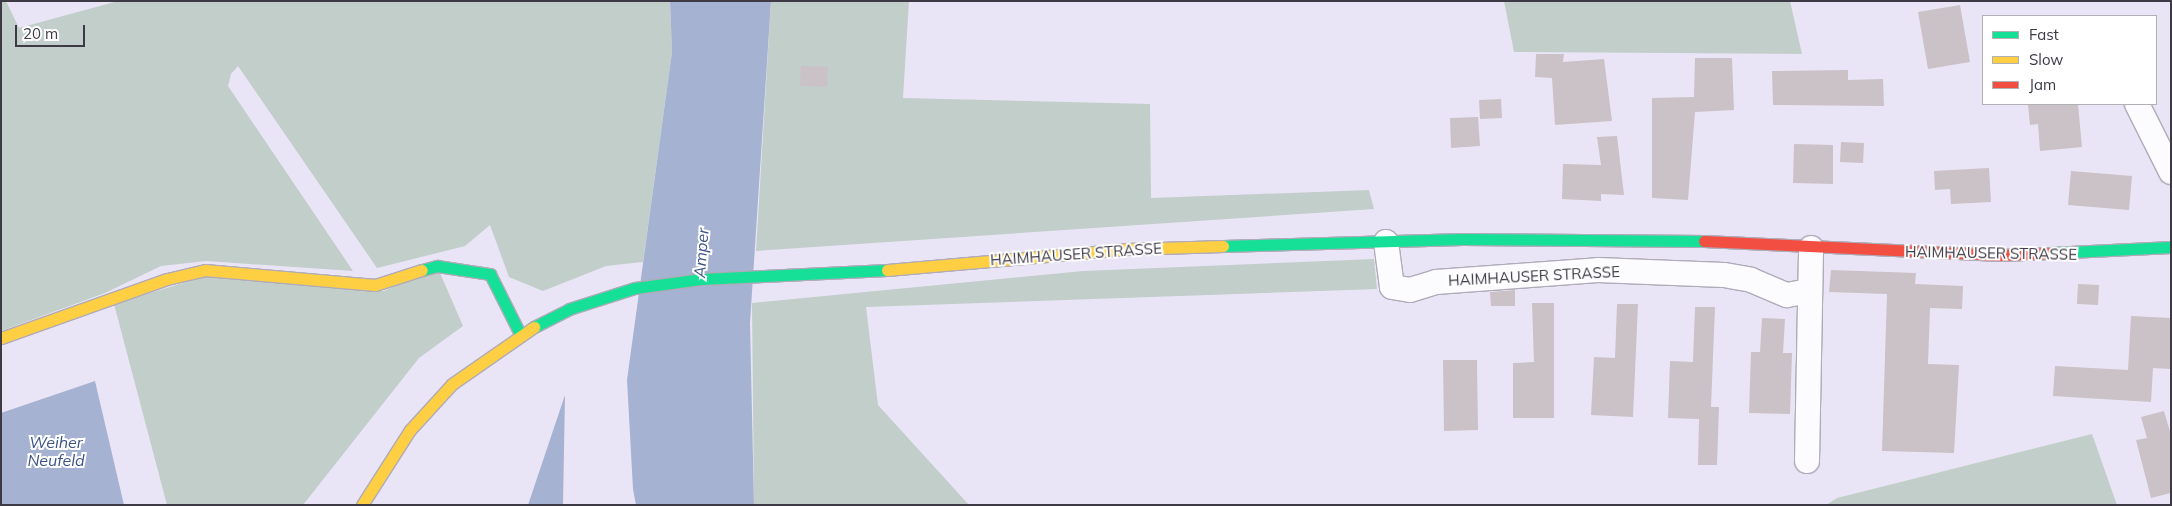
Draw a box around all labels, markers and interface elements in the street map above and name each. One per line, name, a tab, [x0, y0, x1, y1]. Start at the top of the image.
scale bar	[18, 15, 88, 47]
legend	[1982, 15, 2157, 105]
text: 20 m	[23, 24, 58, 43]
text: Fast	[2029, 25, 2059, 44]
text: Slow	[2029, 50, 2063, 69]
text: Jam	[2029, 75, 2056, 94]
water label: Amper	[690, 227, 712, 279]
street label: HAIMHAUSER STRASSE	[990, 239, 1162, 269]
street label: HAIMHAUSER STRASSE	[1905, 243, 2077, 263]
street label: HAIMHAUSER STRASSE	[1448, 263, 1620, 289]
water label: Weiher Neufeld	[27, 432, 85, 470]

